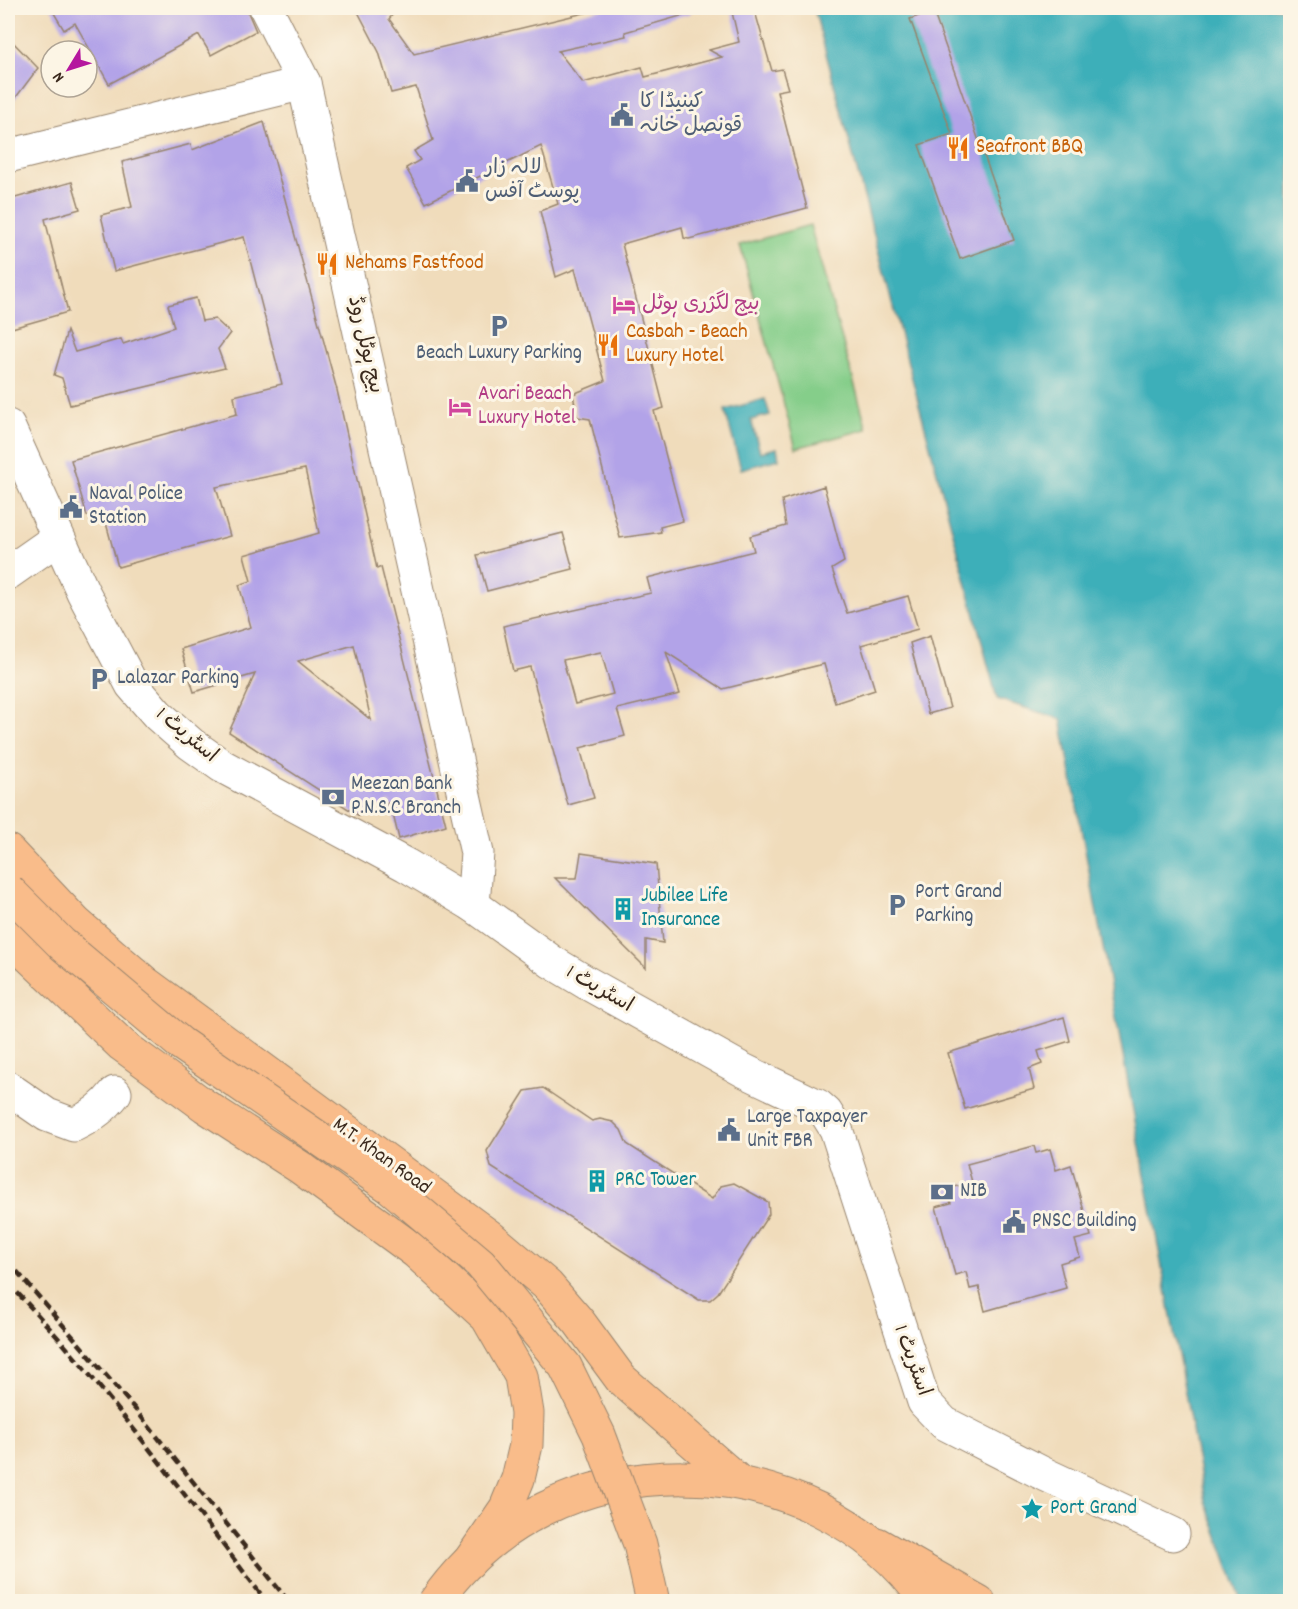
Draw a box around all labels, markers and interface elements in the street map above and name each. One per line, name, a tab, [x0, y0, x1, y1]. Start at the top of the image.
north arrow	[39, 39, 99, 99]
text: N	[48, 66, 71, 87]
place label: کینیڈا کا قونصل خانہ	[640, 88, 742, 142]
public building icon: کینیڈا کا قونصل خانہ	[609, 102, 635, 128]
place label: Seafront BBQ	[976, 133, 1083, 163]
restaurant icon: Seafront BBQ	[945, 135, 971, 161]
place label: لالہ زار پوسٹ آفس	[483, 154, 580, 208]
public building icon: لالہ زار پوسٹ آفس	[454, 168, 480, 194]
place label: Nehams Fastfood	[345, 249, 484, 279]
restaurant icon: Nehams Fastfood	[314, 251, 340, 277]
place label: بیچ لگژری ہوٹل	[642, 290, 760, 320]
hotel icon: بیچ لگژری ہوٹل	[611, 292, 637, 318]
street label: بیچ ہوٹل روڈ	[338, 293, 390, 397]
parking icon: Beach Luxury Parking	[486, 313, 512, 339]
place label: Casbah - Beach Luxury Hotel	[626, 318, 748, 372]
restaurant icon: Casbah - Beach Luxury Hotel	[595, 332, 621, 358]
place label: Beach Luxury Parking	[416, 339, 582, 369]
place label: Avari Beach Luxury Hotel	[478, 380, 576, 434]
hotel icon: Avari Beach Luxury Hotel	[447, 394, 473, 420]
place label: Naval Police Station	[89, 480, 183, 534]
public building icon: Naval Police Station	[58, 494, 84, 520]
place label: Lalazar Parking	[117, 664, 239, 694]
parking icon: Lalazar Parking	[86, 666, 112, 692]
street label: اسٹریٹ 1	[148, 701, 224, 771]
place label: Meezan Bank P.N.S.C Branch	[351, 770, 461, 824]
bank icon: Meezan Bank P.N.S.C Branch	[320, 784, 346, 810]
place label: Port Grand Parking	[915, 878, 1002, 932]
place label: Jubilee Life Insurance	[641, 882, 728, 936]
parking icon: Port Grand Parking	[884, 892, 910, 918]
building icon: Jubilee Life Insurance	[610, 896, 636, 922]
street label: اسٹریٹ 1	[560, 959, 638, 1021]
place label: Large Taxpayer Unit FBR	[747, 1103, 868, 1157]
street label: M.T. Khan Road	[325, 1111, 437, 1203]
public building icon: Large Taxpayer Unit FBR	[716, 1117, 742, 1143]
place label: PRC Tower	[615, 1166, 697, 1196]
building icon: PRC Tower	[584, 1168, 610, 1194]
place label: NIB	[960, 1177, 987, 1207]
bank icon: NIB	[929, 1179, 955, 1205]
place label: PNSC Building	[1032, 1207, 1137, 1237]
public building icon: PNSC Building	[1001, 1209, 1027, 1235]
street label: اسٹریٹ 1	[884, 1321, 938, 1401]
place label: Port Grand	[1050, 1494, 1137, 1524]
place icon: Port Grand	[1019, 1496, 1045, 1522]

